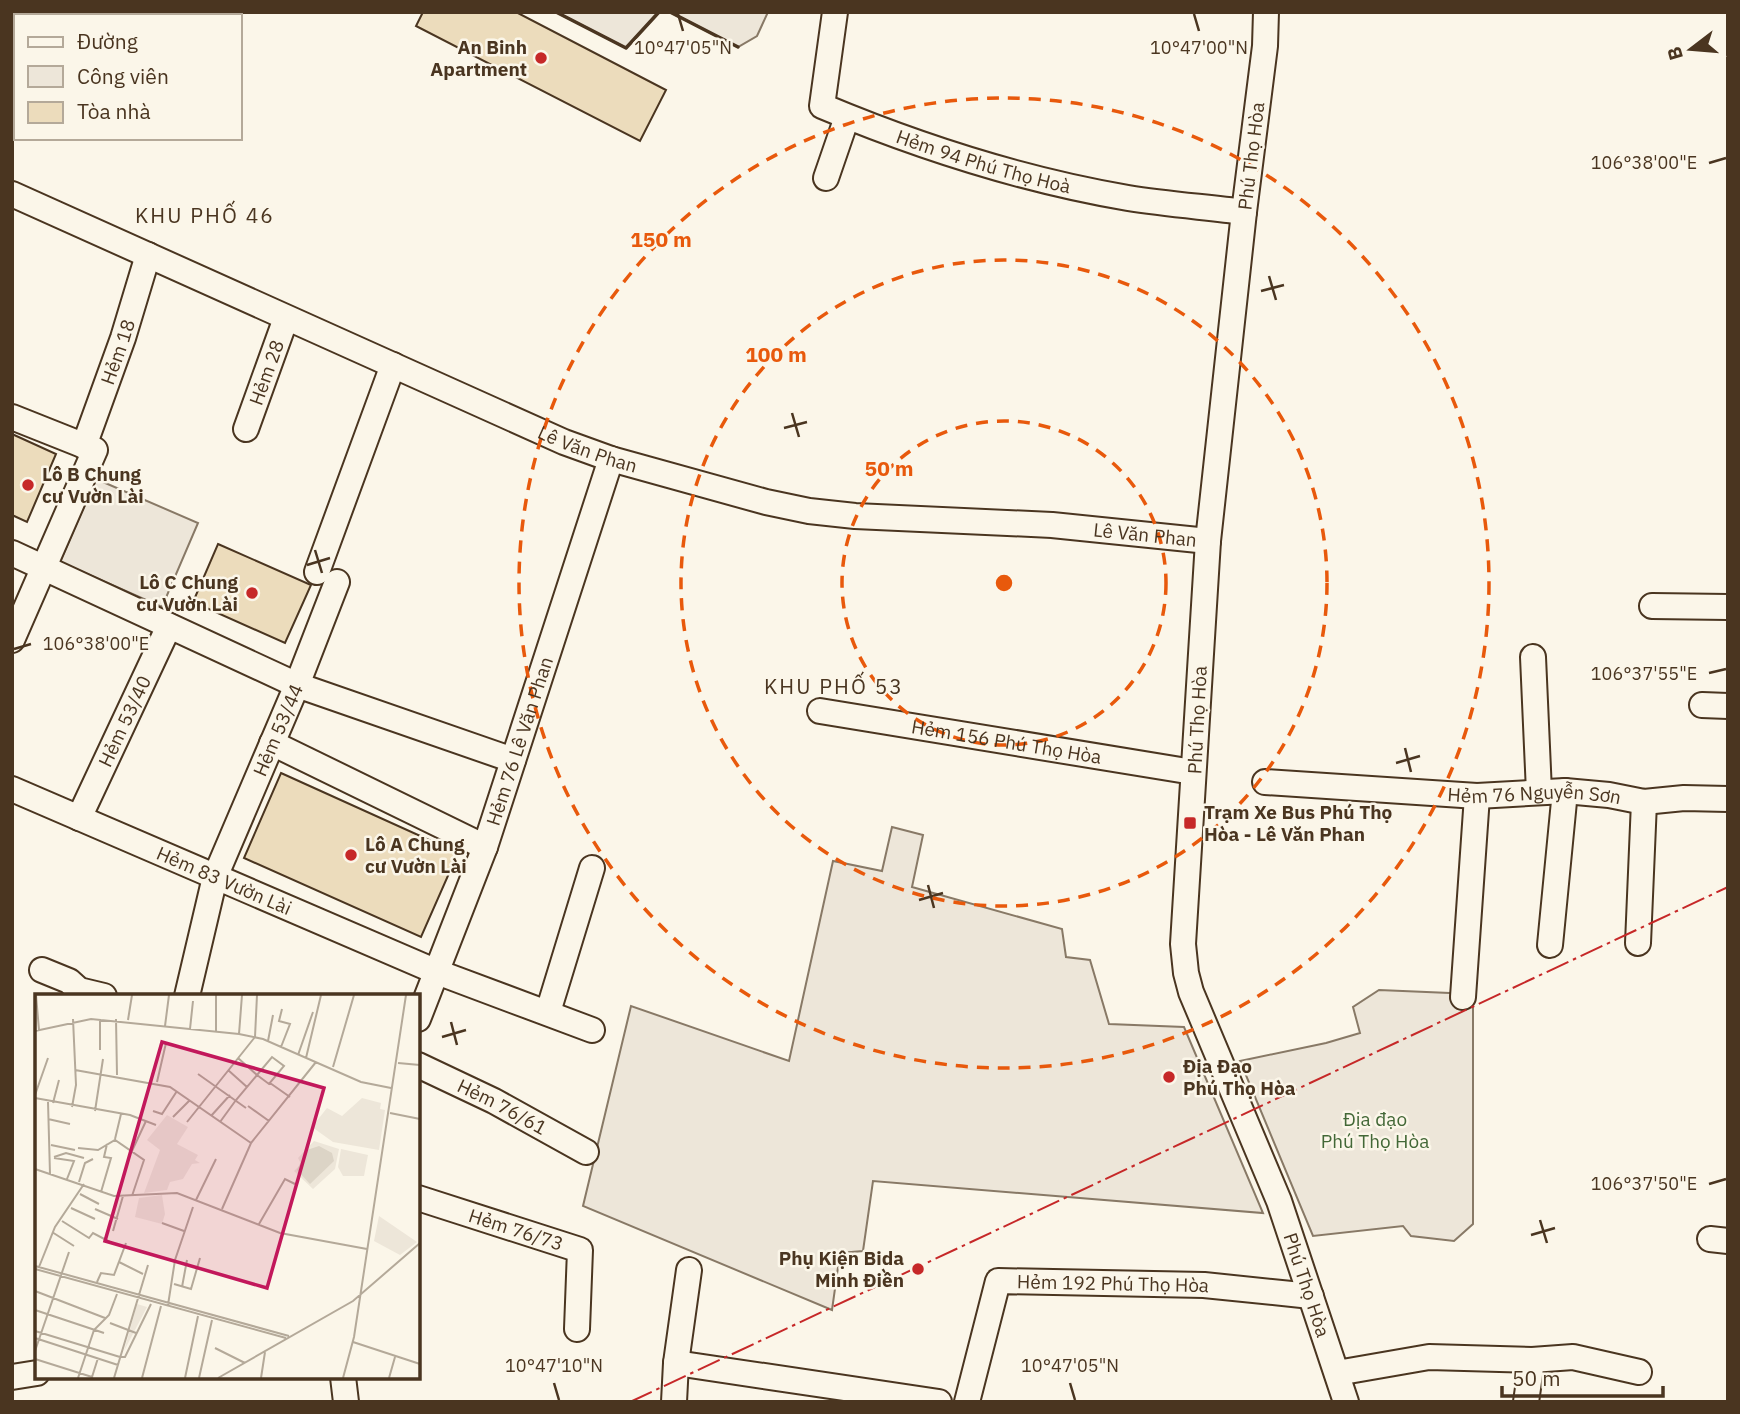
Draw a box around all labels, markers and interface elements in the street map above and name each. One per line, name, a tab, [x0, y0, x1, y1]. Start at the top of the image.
legend	[14, 14, 242, 140]
north arrow	[1656, 14, 1726, 84]
text: Đường	[77, 27, 138, 55]
place label: An Binh Apartment	[430, 35, 527, 81]
text: 10°47'05"N	[634, 36, 732, 59]
text: 10°47'00"N	[1150, 36, 1248, 59]
text: B	[1661, 44, 1688, 63]
marker: An Binh Apartment	[533, 50, 549, 66]
text: Công viên	[77, 62, 169, 90]
text: Tòa nhà	[77, 97, 151, 125]
street label: Phú Thọ Hòa	[1232, 101, 1270, 211]
street label: Hẻm 94 Phú Thọ Hoà	[893, 124, 1073, 198]
text: 106°38'00"E	[1591, 151, 1697, 174]
district label: KHU PHỐ 46	[135, 200, 275, 229]
text: 150 m	[630, 225, 692, 253]
street label: Hẻm 18	[95, 316, 140, 388]
street label: Hẻm 28	[244, 337, 289, 408]
text: 100 m	[745, 340, 807, 368]
street label: Lê Văn Phan	[534, 420, 640, 478]
text: 50 m	[865, 454, 913, 482]
place label: Lô B Chung cư Vườn Lài	[42, 462, 144, 508]
marker: Lô B Chung cư Vườn Lài	[20, 477, 36, 493]
street label: Lê Văn Phan	[1092, 517, 1198, 552]
place label: Lô C Chung cư Vườn Lài	[136, 570, 239, 616]
centre of rings	[992, 571, 1016, 595]
marker: Lô C Chung cư Vườn Lài	[244, 585, 260, 601]
text: 106°38'00"E	[43, 632, 149, 655]
street label: Hẻm 76 Lê Văn Phan	[481, 654, 558, 829]
text: 106°37'55"E	[1591, 662, 1697, 685]
street label: Phú Thọ Hòa	[1182, 665, 1212, 775]
district label: KHU PHỐ 53	[764, 671, 904, 700]
street label: Hẻm 53/40	[93, 672, 156, 771]
street label: Hẻm 53/44	[247, 680, 308, 780]
street label: Hẻm 156 Phú Thọ Hòa	[910, 714, 1103, 769]
street label: Hẻm 76 Nguyễn Sơn	[1447, 779, 1623, 809]
place label: Trạm Xe Bus Phú Thọ Hòa - Lê Văn Phan	[1204, 800, 1393, 846]
marker: Trạm Xe Bus Phú Thọ Hòa - Lê Văn Phan	[1182, 815, 1198, 831]
place label: Lô A Chung cư Vườn Lài	[365, 832, 467, 878]
street label: Hẻm 83 Vườn Lài	[153, 841, 295, 920]
marker: Lô A Chung cư Vườn Lài	[343, 847, 359, 863]
inset map	[35, 994, 420, 1379]
place label: Địa Đạo Phú Thọ Hòa	[1183, 1054, 1296, 1100]
marker: Địa Đạo Phú Thọ Hòa	[1161, 1069, 1177, 1085]
street label: Hẻm 76/61	[454, 1073, 551, 1140]
park label: Địa đạo Phú Thọ Hòa	[1321, 1107, 1429, 1153]
text: 106°37'50"E	[1591, 1172, 1697, 1195]
street label: Hẻm 76/73	[466, 1203, 566, 1256]
street label: Phú Thọ Hòa	[1278, 1229, 1335, 1340]
place label: Phụ Kiện Bida Minh Điền	[779, 1246, 904, 1292]
marker: Phụ Kiện Bida Minh Điền	[910, 1261, 926, 1277]
street label: Hẻm 192 Phú Thọ Hòa	[1017, 1269, 1210, 1297]
text: 10°47'10"N	[505, 1354, 603, 1377]
text: 10°47'05"N	[1021, 1354, 1119, 1377]
scale bar	[1502, 1354, 1663, 1398]
text: 50 m	[1512, 1364, 1561, 1392]

